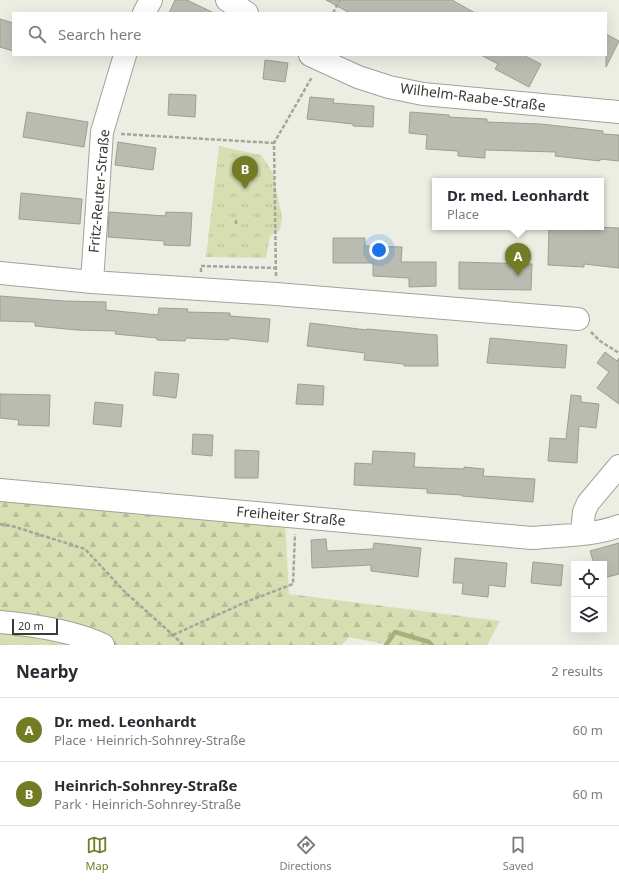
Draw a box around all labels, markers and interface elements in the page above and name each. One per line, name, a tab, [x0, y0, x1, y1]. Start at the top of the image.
search box	[12, 12, 607, 56]
icon: search	[26, 23, 48, 45]
text: Search here	[58, 24, 141, 44]
street label: Wilhelm-Raabe-Straße	[399, 78, 547, 115]
street label: Fritz-Reuter-Straße	[84, 128, 113, 254]
pin: B	[232, 156, 258, 189]
popup	[432, 178, 604, 230]
text: Dr. med. Leonhardt	[447, 185, 589, 205]
text: Place	[447, 205, 479, 223]
your location	[369, 240, 389, 260]
pin: A	[505, 243, 531, 276]
street label: Freiheiter Straße	[236, 501, 347, 530]
map controls	[571, 561, 607, 633]
button: locate	[571, 561, 607, 597]
button: layers	[571, 597, 607, 633]
scale bar	[12, 617, 58, 636]
text: 20 m	[18, 618, 44, 633]
text: Nearby	[16, 660, 78, 683]
text: 2 results	[551, 662, 603, 680]
text: Dr. med. Leonhardt	[54, 711, 196, 731]
text: A	[25, 721, 34, 739]
text: 60 m	[573, 721, 603, 739]
text: Place · Heinrich-Sohnrey-Straße	[54, 731, 246, 749]
text: Heinrich-Sohnrey-Straße	[54, 775, 237, 795]
text: B	[25, 785, 33, 803]
text: 60 m	[573, 785, 603, 803]
text: Park · Heinrich-Sohnrey-Straße	[54, 795, 241, 813]
tab: Map	[86, 834, 108, 873]
tab: Directions	[279, 834, 332, 873]
tab: Saved	[503, 834, 533, 873]

